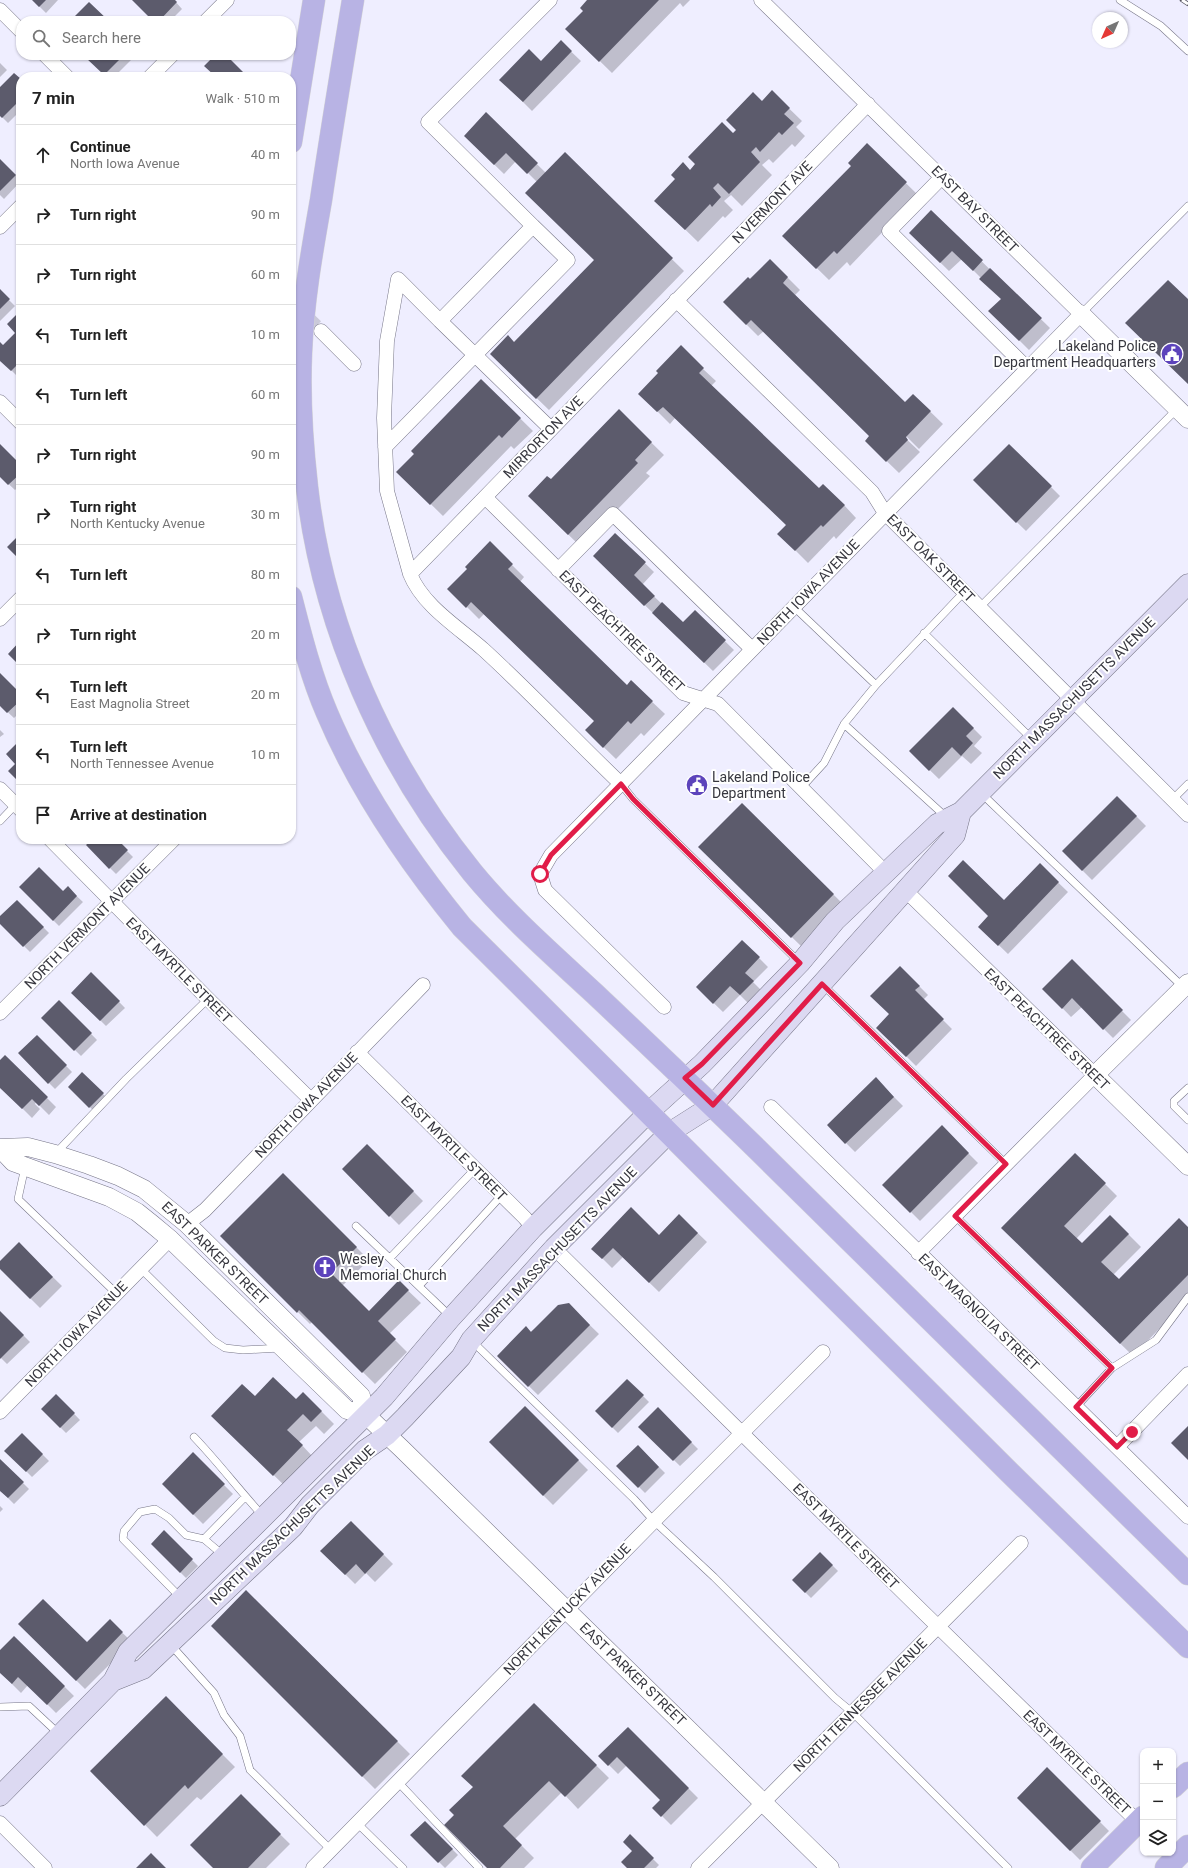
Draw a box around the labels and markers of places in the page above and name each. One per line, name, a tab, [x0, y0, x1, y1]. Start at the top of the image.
place label: Lakeland Police Department Headquarters	[993, 338, 1156, 370]
public building icon: Lakeland Police Department Headquarters	[1159, 341, 1185, 367]
place label: Lakeland Police Department	[712, 769, 810, 801]
public building icon: Lakeland Police Department	[684, 772, 710, 798]
place label: Wesley Memorial Church	[340, 1251, 447, 1283]
church icon: Wesley Memorial Church	[312, 1254, 338, 1280]

